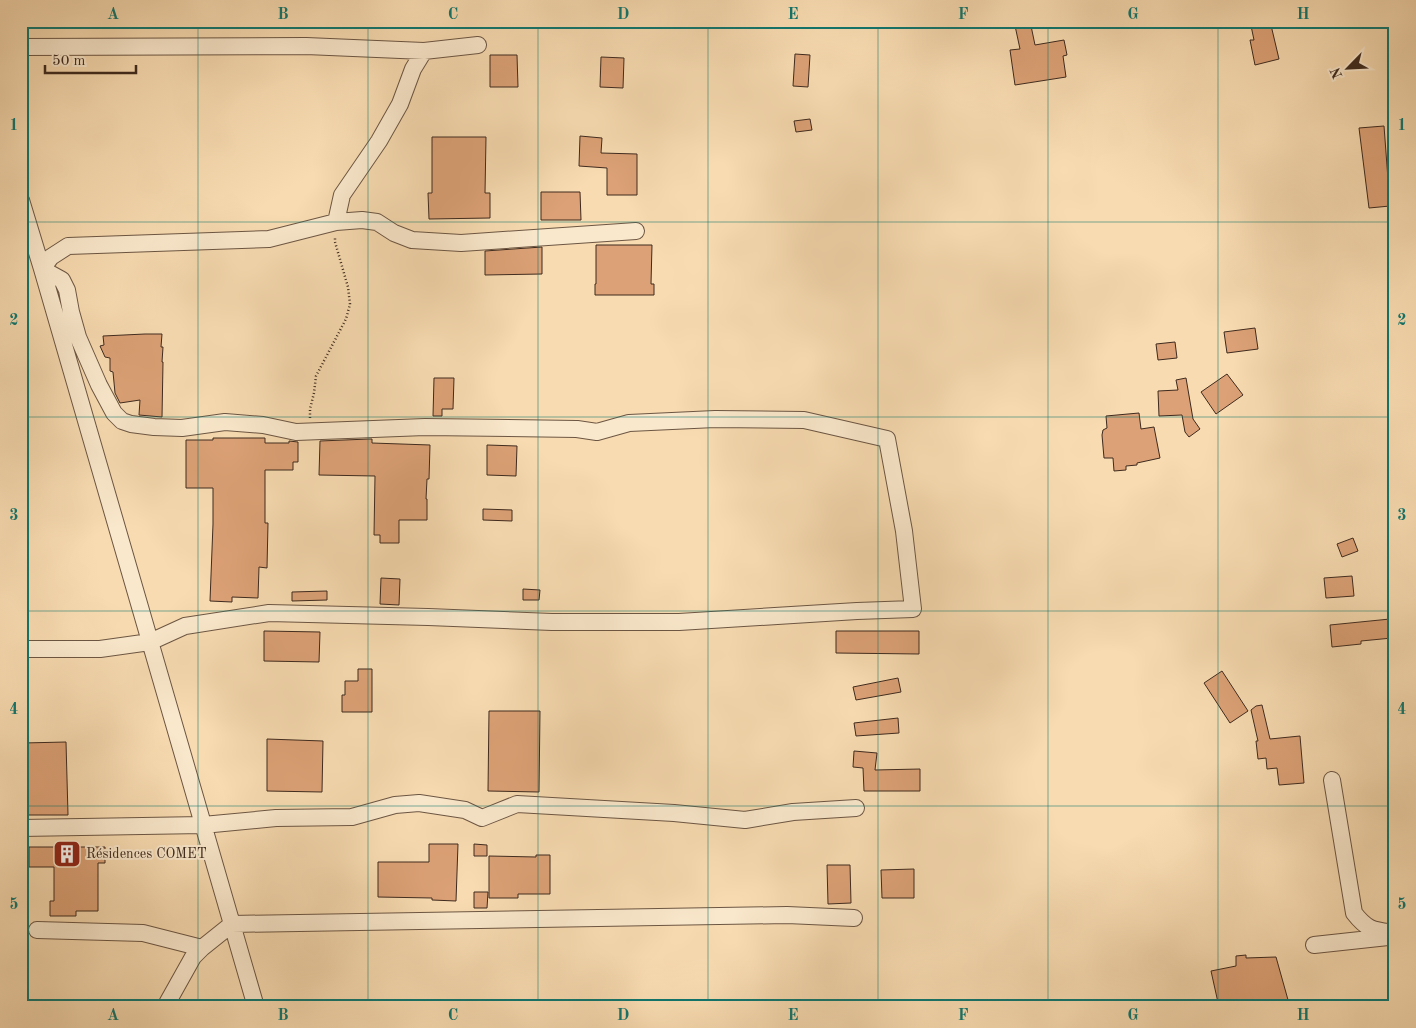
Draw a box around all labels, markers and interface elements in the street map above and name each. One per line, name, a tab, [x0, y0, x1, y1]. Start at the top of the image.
text: A	[107, 7, 119, 23]
text: B	[277, 7, 289, 23]
text: C	[448, 7, 458, 23]
text: D	[617, 7, 629, 23]
text: E	[787, 7, 799, 23]
text: F	[958, 7, 969, 23]
text: G	[1127, 7, 1139, 23]
text: H	[1296, 7, 1310, 23]
scale bar	[45, 42, 136, 74]
north arrow	[1324, 42, 1374, 92]
text: 50 m	[52, 54, 86, 69]
text: N	[1328, 65, 1346, 81]
text: 1	[9, 118, 19, 134]
text: 1	[1397, 118, 1407, 134]
text: 2	[9, 313, 19, 329]
text: 2	[1397, 313, 1407, 329]
text: 3	[9, 508, 19, 524]
text: 3	[1397, 508, 1407, 524]
text: 4	[9, 702, 19, 718]
text: 4	[1397, 702, 1407, 718]
building icon: Résidences COMET	[52, 839, 82, 869]
place label: Résidences COMET	[86, 847, 207, 861]
text: 5	[9, 897, 19, 913]
text: 5	[1397, 897, 1407, 913]
text: A	[107, 1008, 119, 1024]
text: B	[277, 1008, 289, 1024]
text: C	[448, 1008, 458, 1024]
text: D	[617, 1008, 629, 1024]
text: E	[787, 1008, 799, 1024]
text: F	[958, 1008, 969, 1024]
text: G	[1127, 1008, 1139, 1024]
text: H	[1296, 1008, 1310, 1024]

